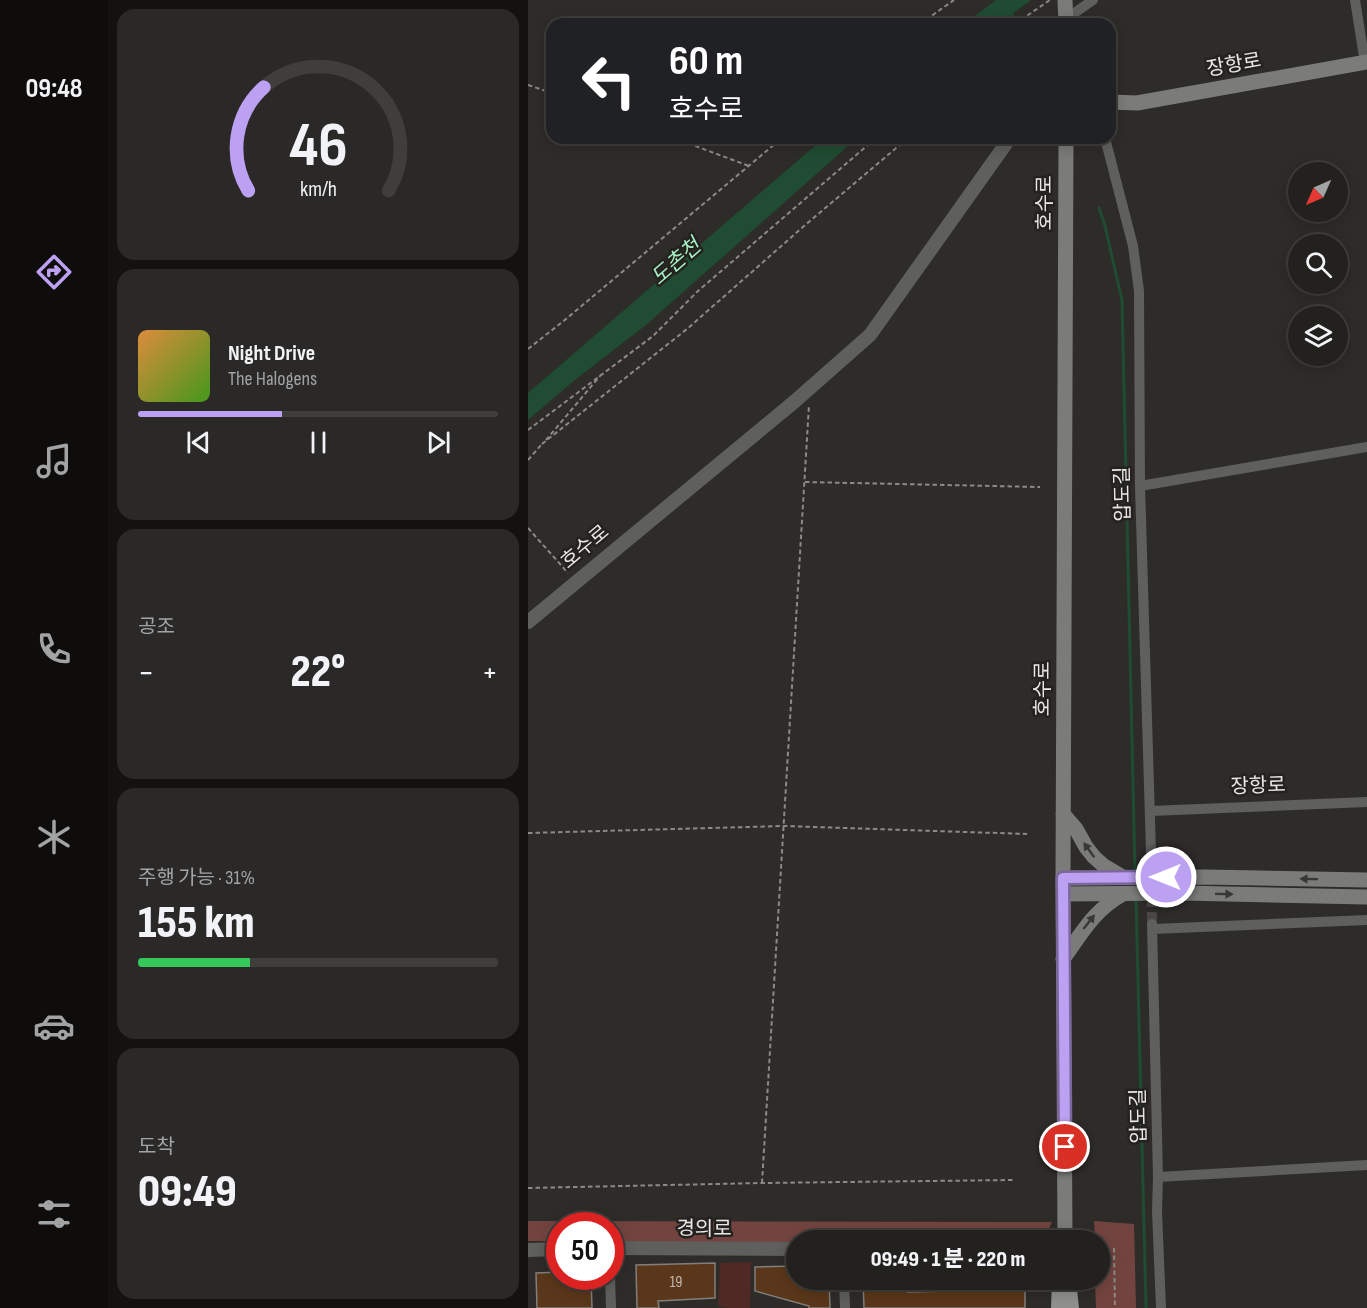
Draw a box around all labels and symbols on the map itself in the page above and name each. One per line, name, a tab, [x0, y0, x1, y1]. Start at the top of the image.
street label: 장항로	[1205, 48, 1263, 82]
north arrow	[1288, 162, 1348, 222]
street label: 호수로	[1033, 175, 1057, 231]
water label: 도촌천	[646, 232, 708, 290]
street label: 압도길	[1111, 466, 1135, 522]
street label: 호수로	[556, 520, 614, 574]
street label: 호수로	[1031, 661, 1055, 717]
street label: 장항로	[1230, 773, 1286, 799]
one-way arrow	[1083, 842, 1096, 858]
position arrow	[1134, 845, 1198, 909]
one-way arrow	[1299, 874, 1318, 883]
one-way arrow	[1214, 889, 1233, 899]
one-way arrow	[1082, 914, 1095, 930]
street label: 압도길	[1127, 1088, 1151, 1144]
pin	[1039, 1121, 1090, 1172]
speed limit sign: 50	[546, 1212, 624, 1290]
street label: 경의로	[676, 1217, 732, 1241]
house number: 19	[670, 1273, 682, 1292]

